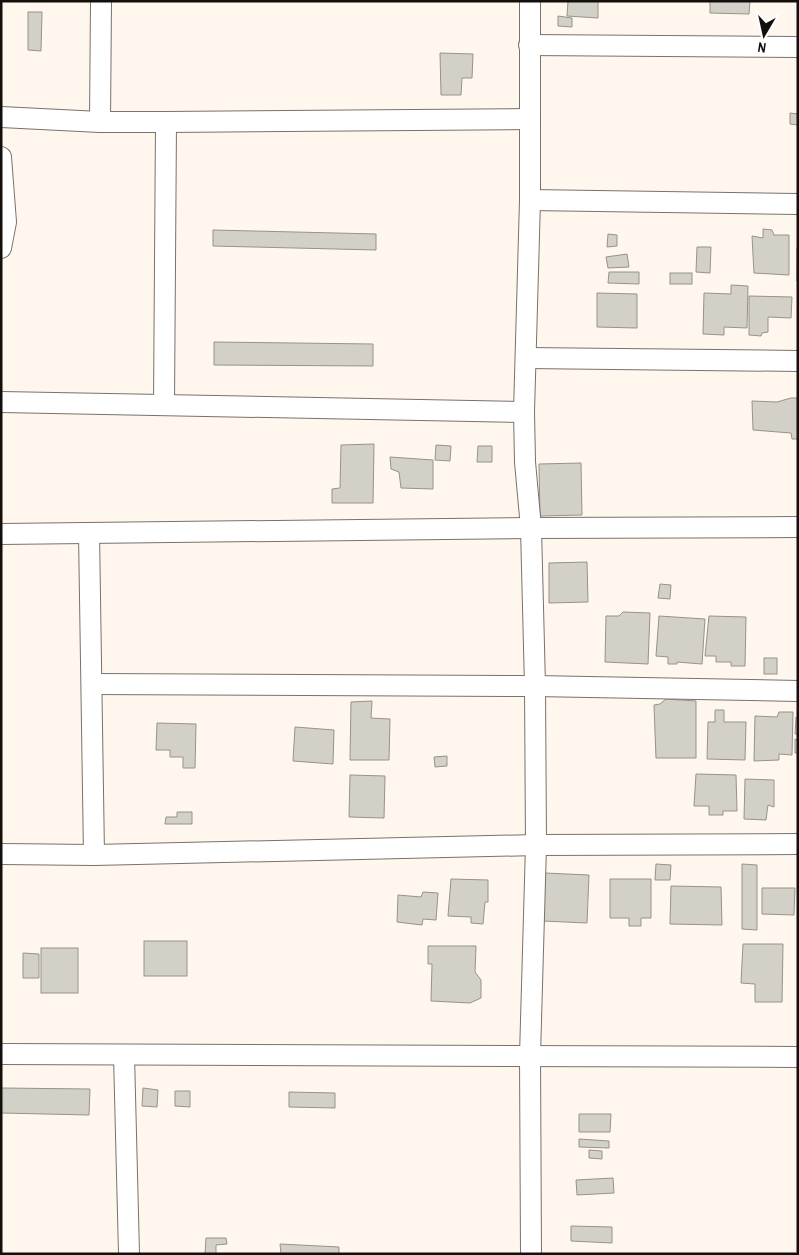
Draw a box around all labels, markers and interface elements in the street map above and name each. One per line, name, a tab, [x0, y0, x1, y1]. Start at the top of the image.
north arrow	[739, 10, 789, 60]
text: N	[756, 38, 767, 57]

